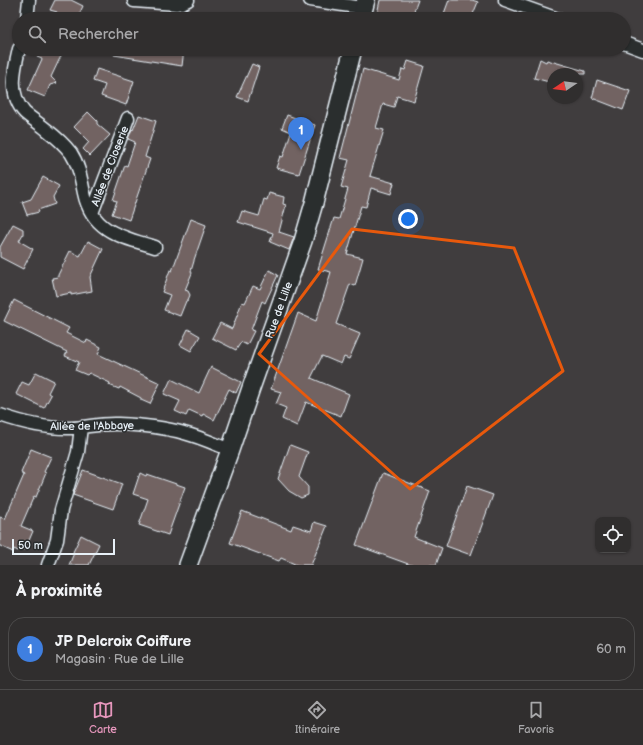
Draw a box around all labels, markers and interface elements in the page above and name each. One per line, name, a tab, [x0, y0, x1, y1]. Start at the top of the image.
search box	[12, 12, 631, 56]
icon: search	[26, 23, 48, 45]
text: Rechercher	[58, 25, 138, 44]
north arrow	[547, 68, 583, 104]
pin: 1	[288, 117, 314, 150]
street label: Allée de Closerie	[89, 124, 131, 208]
your location	[398, 209, 418, 229]
street label: Rue de Lille	[263, 279, 295, 340]
street label: Allée de l'Abbaye	[50, 419, 135, 433]
map controls	[595, 517, 631, 553]
button: locate	[595, 517, 631, 553]
scale bar	[12, 537, 115, 556]
text: 50 m	[18, 539, 43, 552]
text: À proximité	[16, 581, 102, 601]
text: JP Delcroix Coiffure	[55, 632, 191, 651]
text: 1	[27, 641, 33, 657]
text: 60 m	[596, 641, 626, 657]
text: Magasin · Rue de Lille	[55, 651, 184, 667]
tab: Carte	[89, 699, 117, 736]
tab: Itinéraire	[295, 699, 340, 736]
tab: Favoris	[518, 699, 554, 736]

